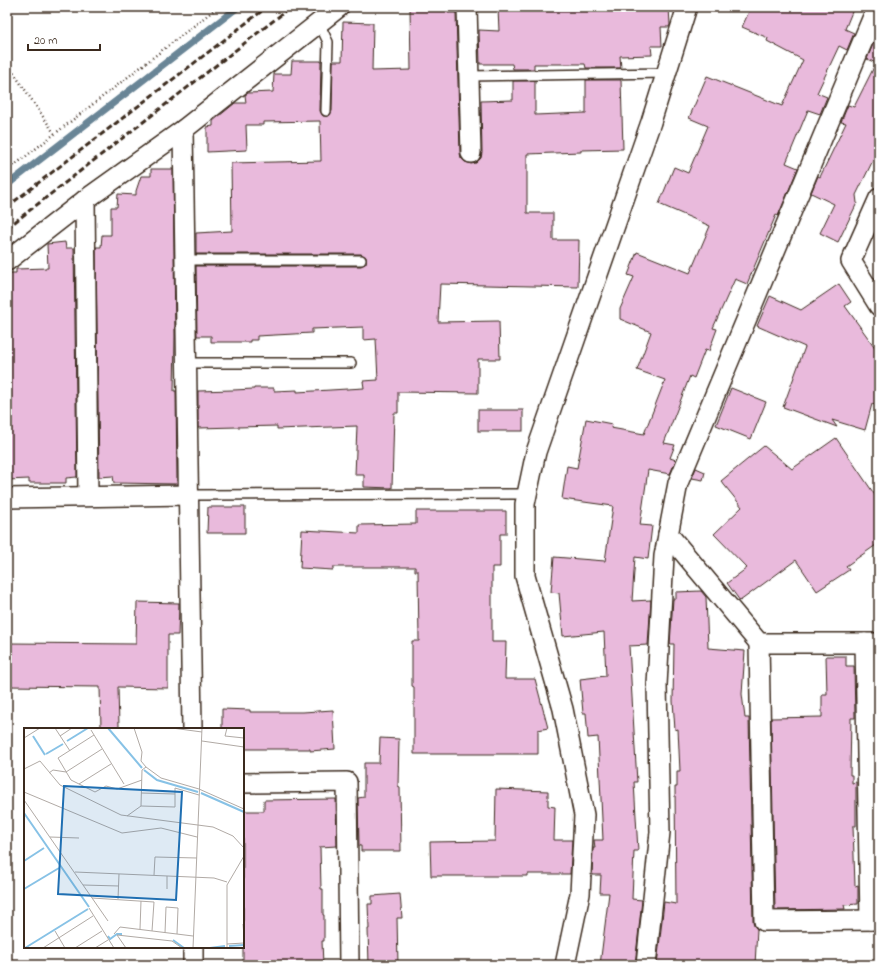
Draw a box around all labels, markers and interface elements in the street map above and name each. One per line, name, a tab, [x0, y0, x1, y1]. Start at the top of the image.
scale bar	[28, 26, 100, 52]
text: 20 m	[34, 32, 57, 50]
inset map	[24, 728, 244, 948]

